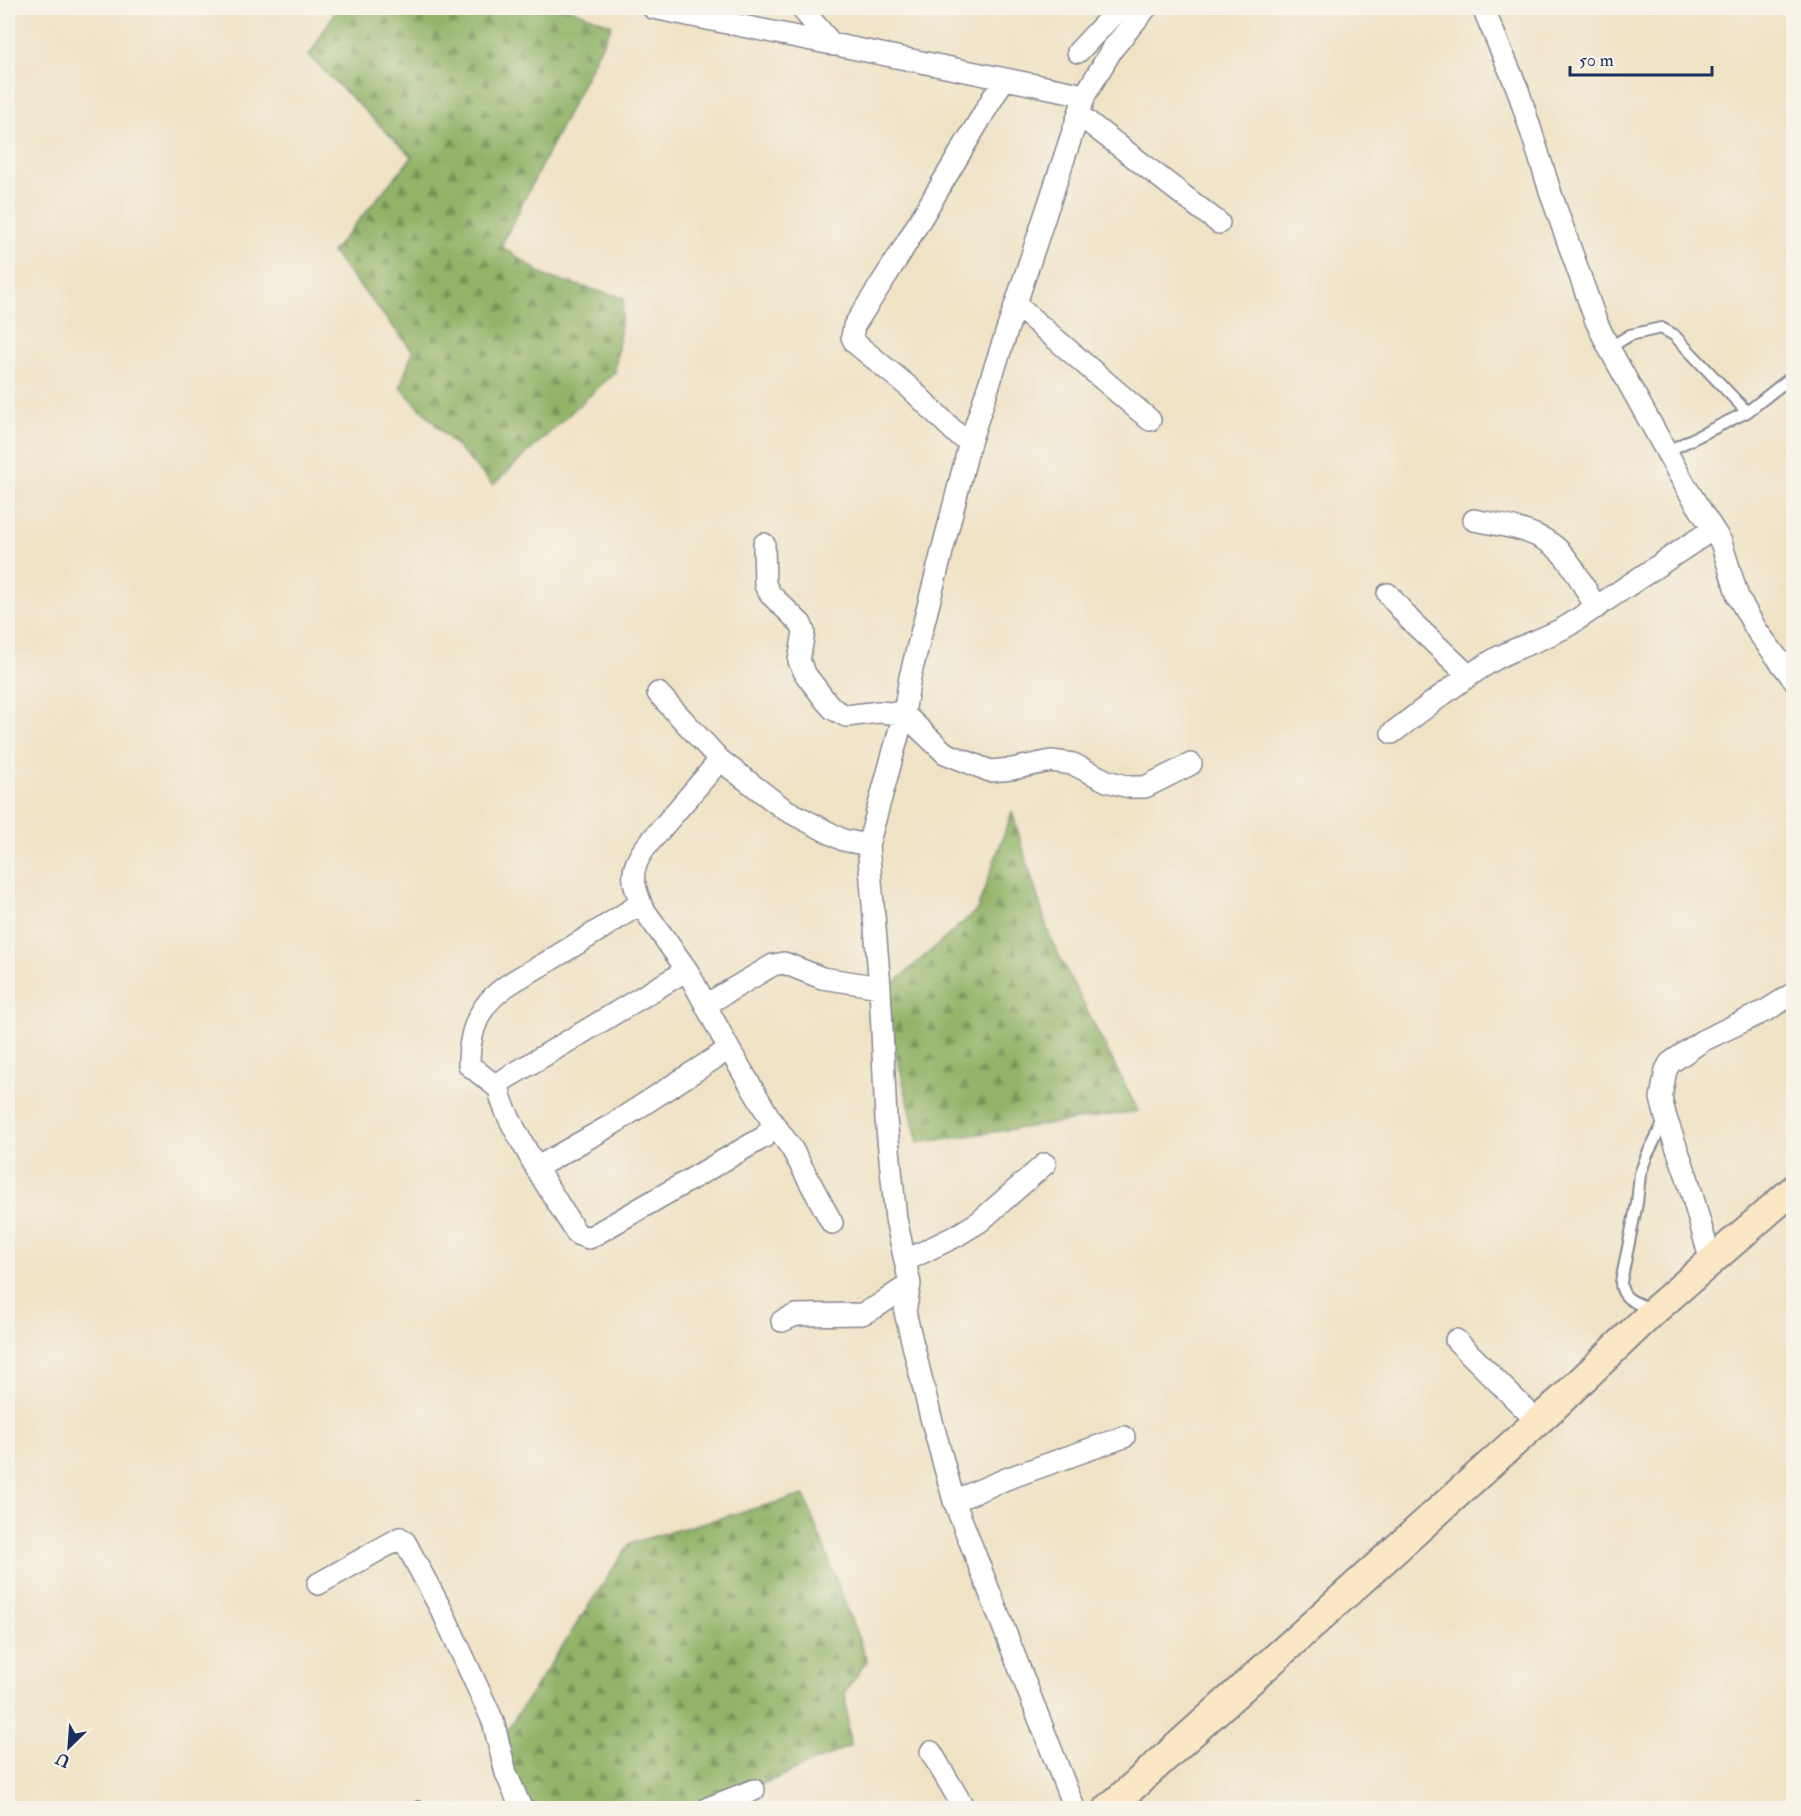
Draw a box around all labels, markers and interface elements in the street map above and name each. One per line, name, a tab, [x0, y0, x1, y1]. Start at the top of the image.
scale bar	[1570, 39, 1712, 77]
text: 50 m	[1579, 49, 1614, 72]
north arrow	[39, 1717, 99, 1777]
text: U	[52, 1748, 73, 1772]

